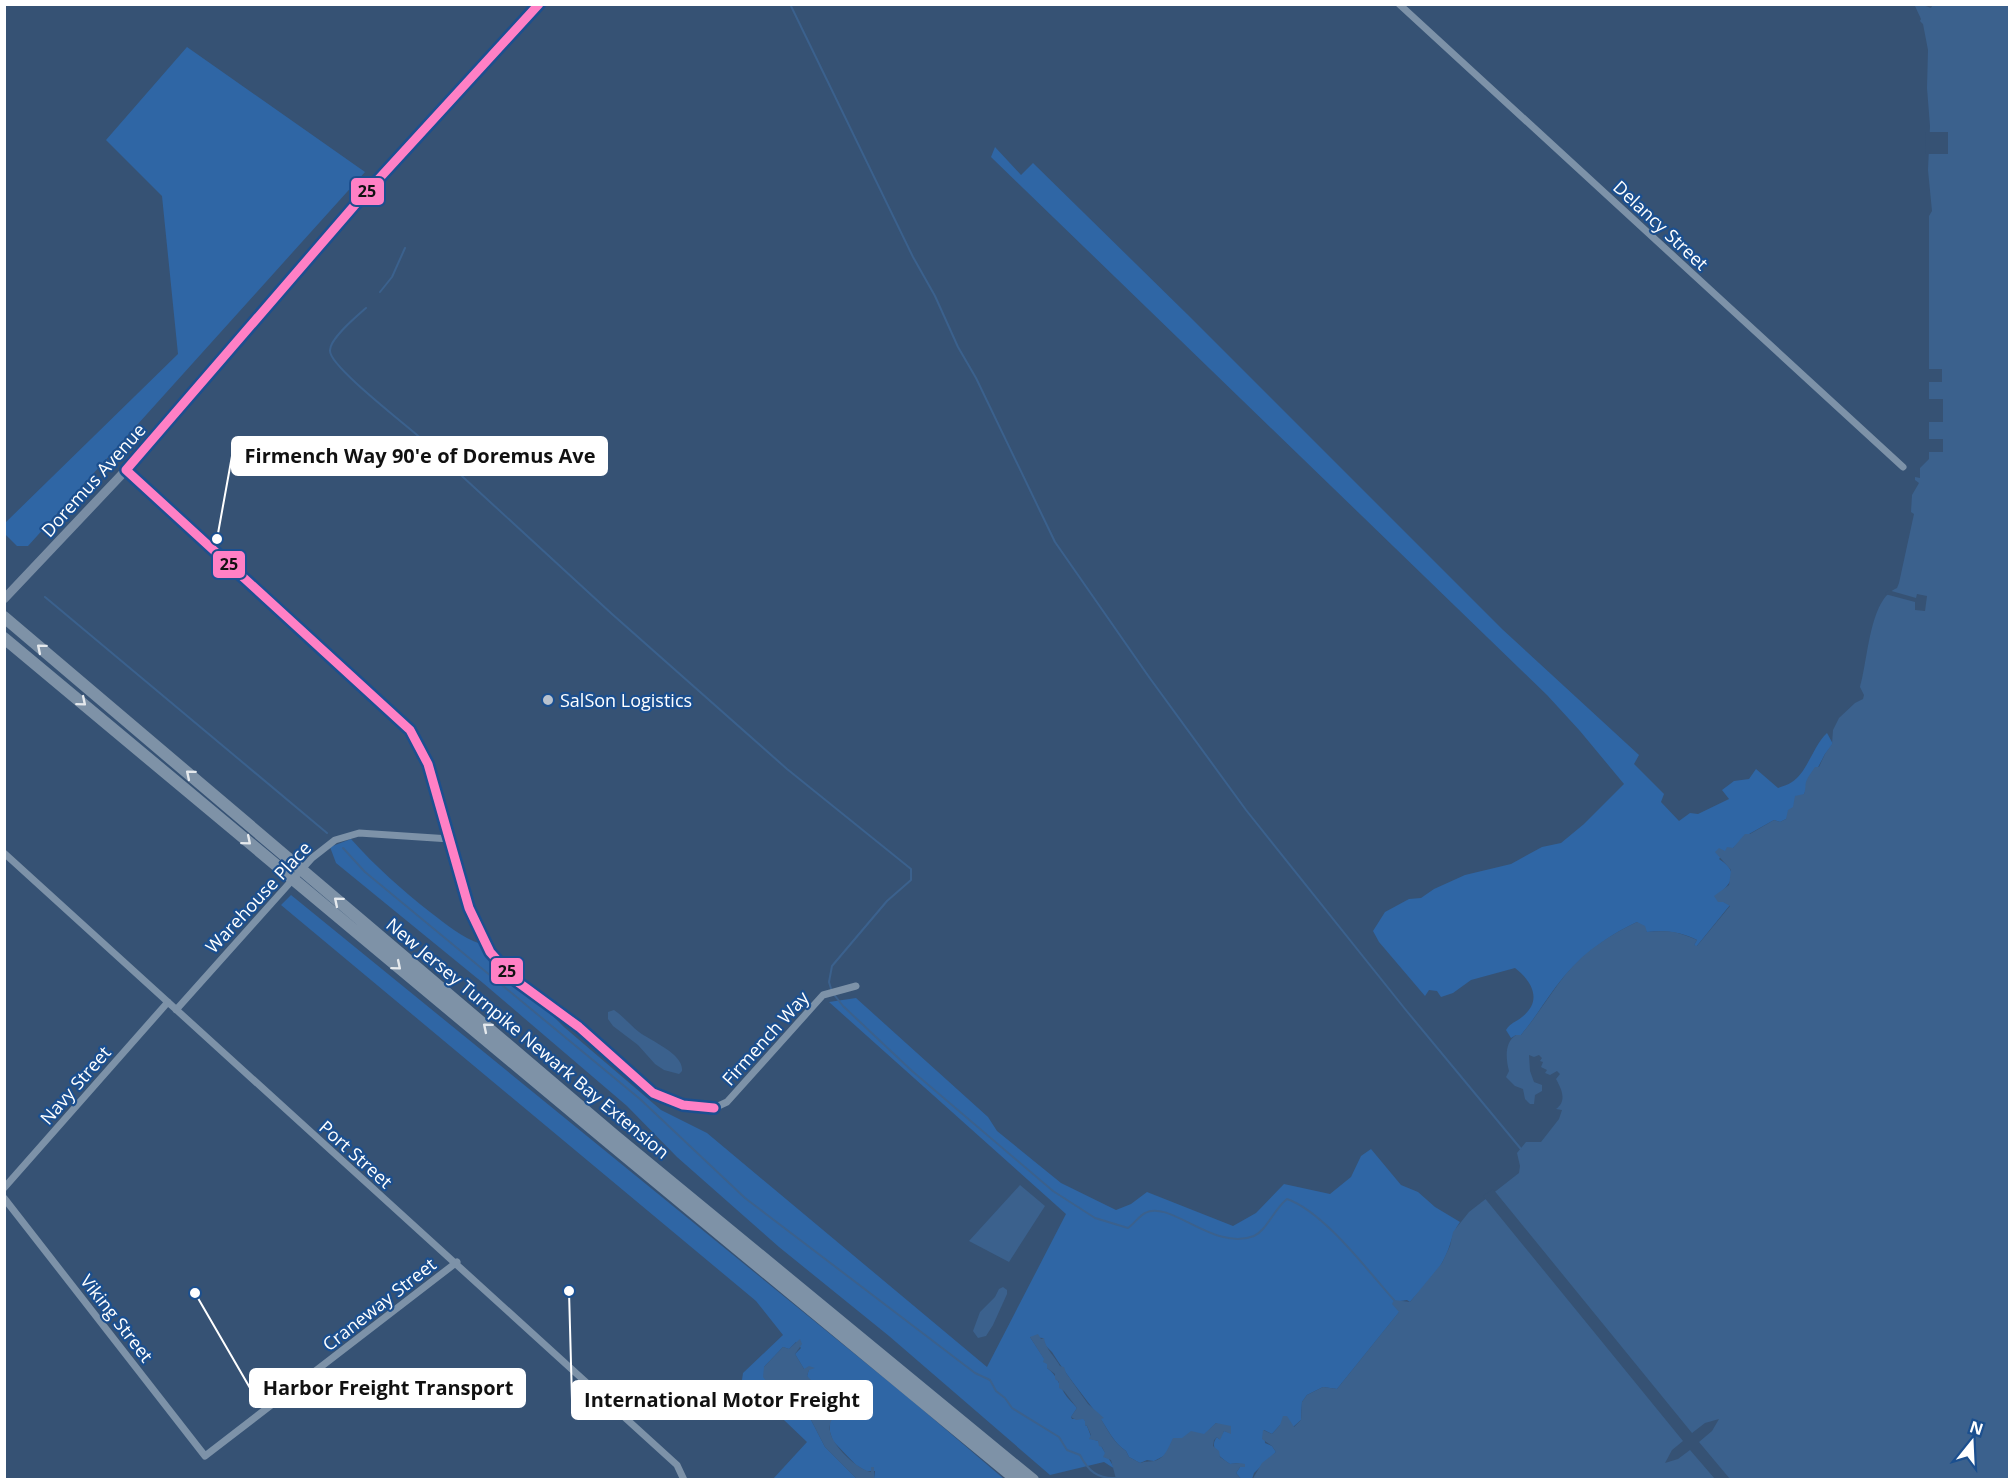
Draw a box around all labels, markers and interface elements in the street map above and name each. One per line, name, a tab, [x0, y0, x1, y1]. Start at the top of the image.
street label: Delancy Street	[1608, 175, 1714, 275]
line badge: 25	[350, 177, 385, 206]
text: 25	[358, 180, 376, 202]
street label: Doremus Avenue	[36, 418, 150, 542]
callout: Firmench Way 90'e of Doremus Ave	[232, 437, 607, 475]
text: Firmench Way 90'e of Doremus Ave	[245, 442, 595, 469]
line badge: 25	[212, 550, 246, 579]
text: 25	[220, 553, 238, 575]
one-way arrow	[37, 644, 48, 655]
place label: SalSon Logistics	[560, 688, 692, 712]
marker: SalSon Logistics	[541, 693, 555, 707]
one-way arrow	[75, 695, 86, 706]
one-way arrow	[186, 771, 197, 782]
one-way arrow	[240, 833, 251, 844]
street label: Warehouse Place	[200, 836, 316, 958]
one-way arrow	[334, 897, 345, 908]
street label: New Jersey Turnpike Newark Bay Extension	[381, 912, 675, 1164]
line badge: 25	[490, 957, 524, 985]
one-way arrow	[390, 958, 401, 969]
text: 25	[498, 960, 516, 982]
street label: Firmench Way	[716, 985, 814, 1090]
one-way arrow	[483, 1023, 494, 1034]
street label: Navy Street	[34, 1041, 116, 1129]
street label: Port Street	[314, 1115, 398, 1193]
street label: Craneway Street	[317, 1252, 441, 1356]
street label: Viking Street	[75, 1269, 159, 1367]
callout: Harbor Freight Transport	[250, 1369, 525, 1407]
text: Harbor Freight Transport	[263, 1374, 514, 1401]
callout: International Motor Freight	[572, 1381, 872, 1419]
text: International Motor Freight	[584, 1386, 860, 1413]
north arrow	[1942, 1412, 2002, 1472]
text: N	[1967, 1415, 1986, 1440]

